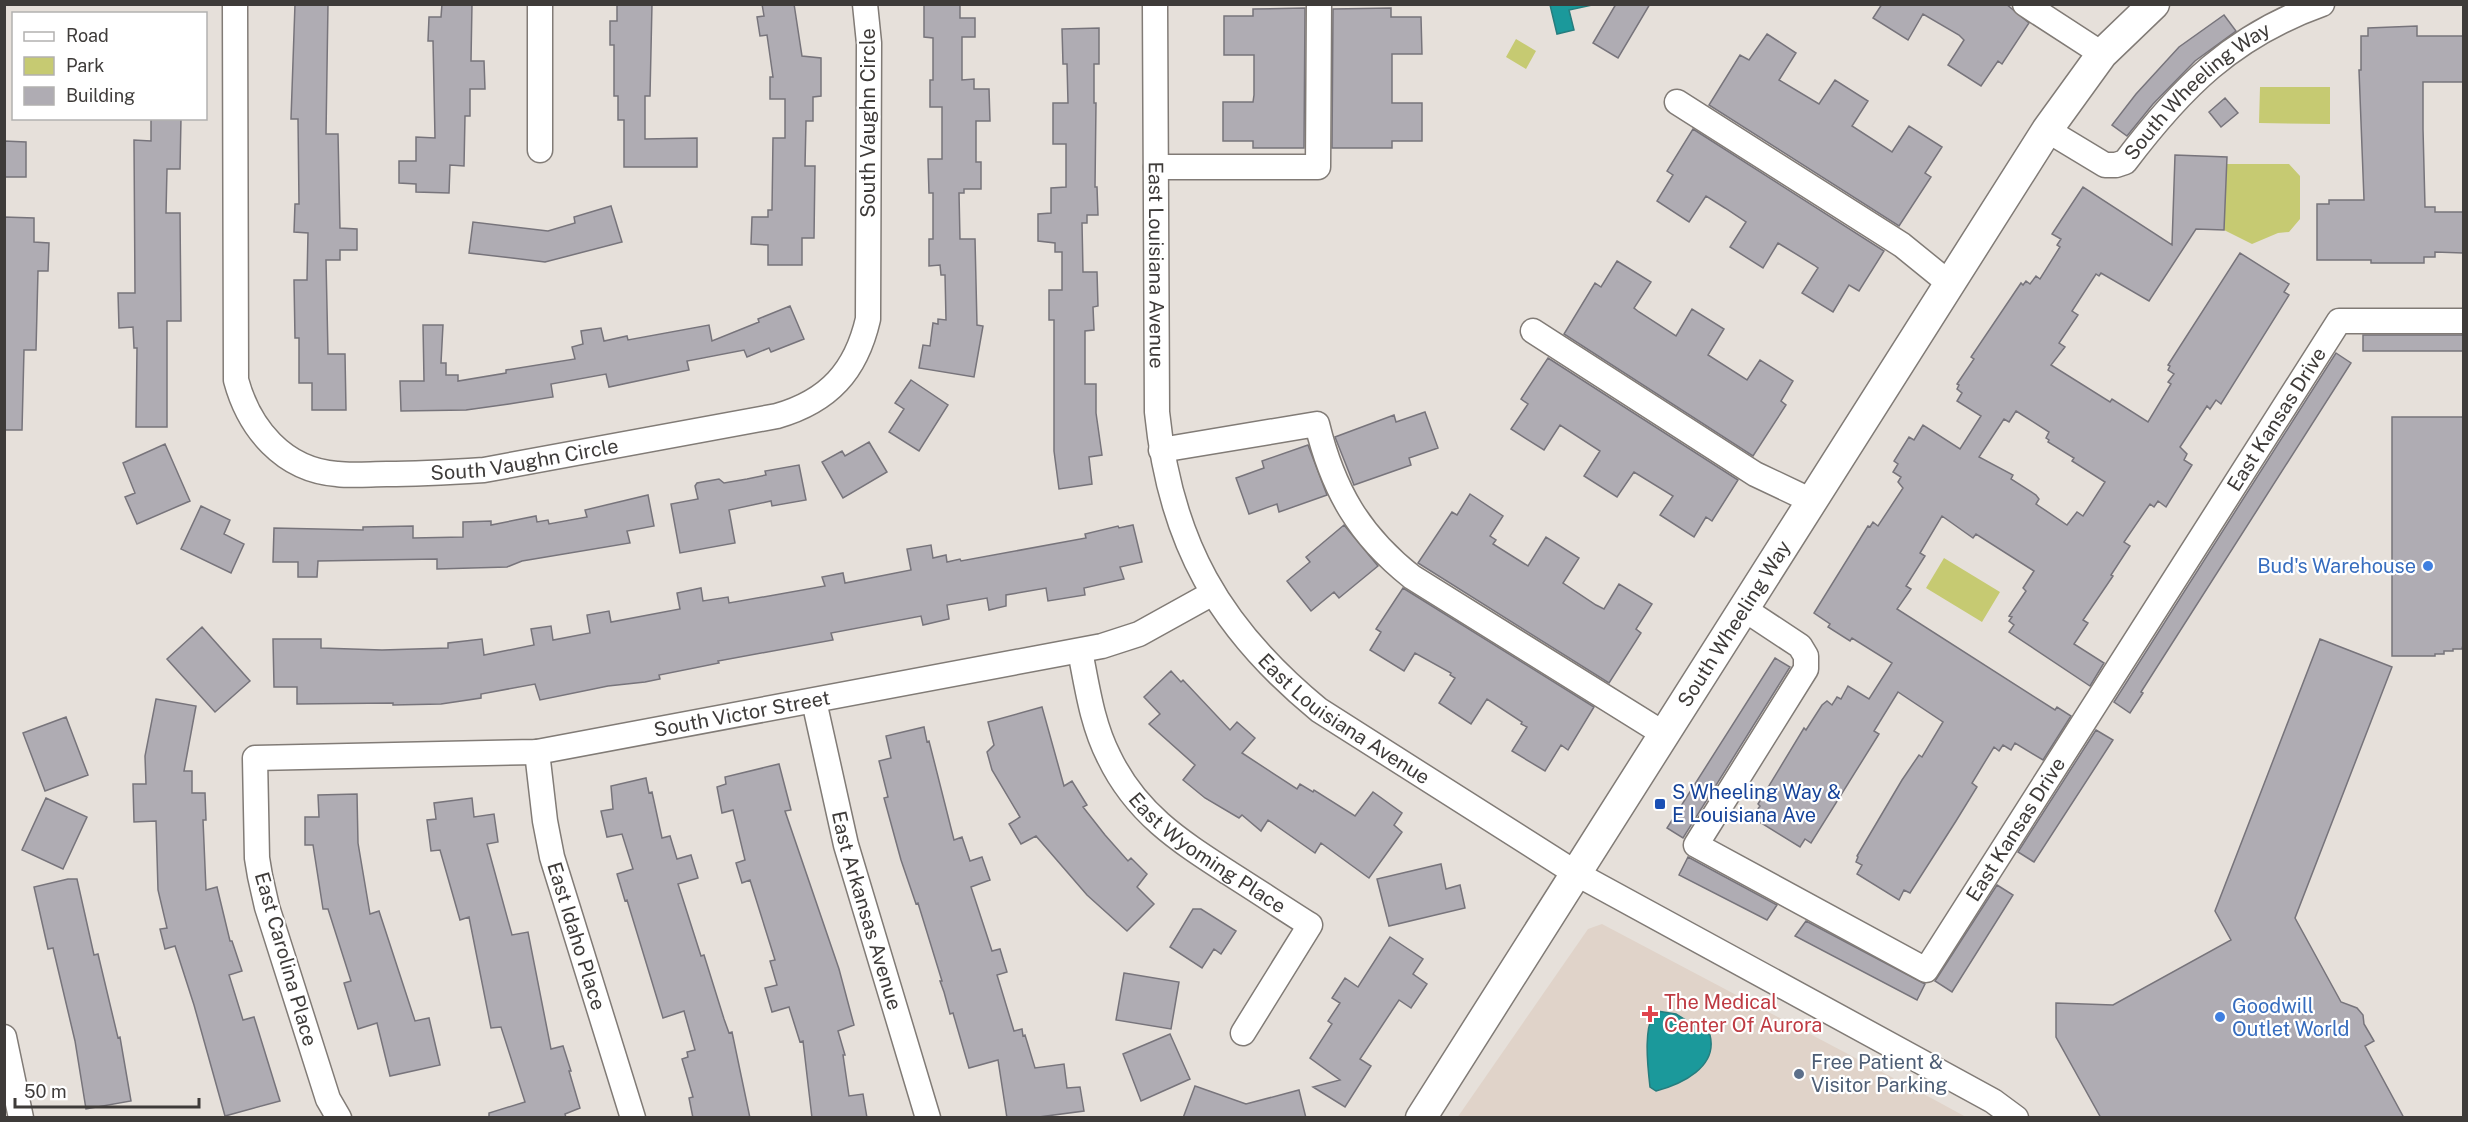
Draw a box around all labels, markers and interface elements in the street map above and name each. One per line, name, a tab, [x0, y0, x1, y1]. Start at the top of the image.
legend	[12, 12, 207, 120]
street label: South Wheeling Way	[2119, 17, 2274, 165]
text: Road	[66, 25, 109, 46]
street label: South Vaughn Circle	[856, 28, 880, 218]
text: Park	[66, 55, 104, 76]
text: Building	[66, 85, 135, 106]
street label: East Louisiana Avenue	[1144, 161, 1169, 369]
street label: East Kansas Drive	[2222, 343, 2331, 496]
street label: South Vaughn Circle	[430, 433, 620, 485]
street label: South Wheeling Way	[1672, 536, 1796, 712]
place label: Bud's Warehouse	[2257, 554, 2416, 578]
marker: Bud's Warehouse	[2421, 559, 2435, 573]
street label: East Louisiana Avenue	[1253, 648, 1434, 789]
street label: South Victor Street	[652, 685, 832, 742]
street label: East Kansas Drive	[1961, 753, 2070, 906]
place label: S Wheeling Way & E Louisiana Ave	[1672, 780, 1841, 827]
street label: East Wyoming Place	[1124, 787, 1290, 918]
marker: S Wheeling Way & E Louisiana Ave	[1653, 797, 1667, 811]
street label: East Arkansas Avenue	[827, 809, 907, 1013]
street label: East Idaho Place	[542, 859, 611, 1013]
street label: East Carolina Place	[250, 869, 322, 1049]
place label: The Medical Center Of Aurora	[1664, 990, 1822, 1037]
place label: Goodwill Outlet World	[2232, 994, 2349, 1041]
marker: The Medical Center Of Aurora	[1641, 1005, 1659, 1023]
marker: Goodwill Outlet World	[2213, 1010, 2227, 1024]
place label: Free Patient & Visitor Parking	[1811, 1050, 1948, 1097]
marker: Free Patient & Visitor Parking	[1792, 1067, 1806, 1081]
scale bar	[15, 1071, 200, 1109]
text: 50 m	[24, 1081, 67, 1102]

